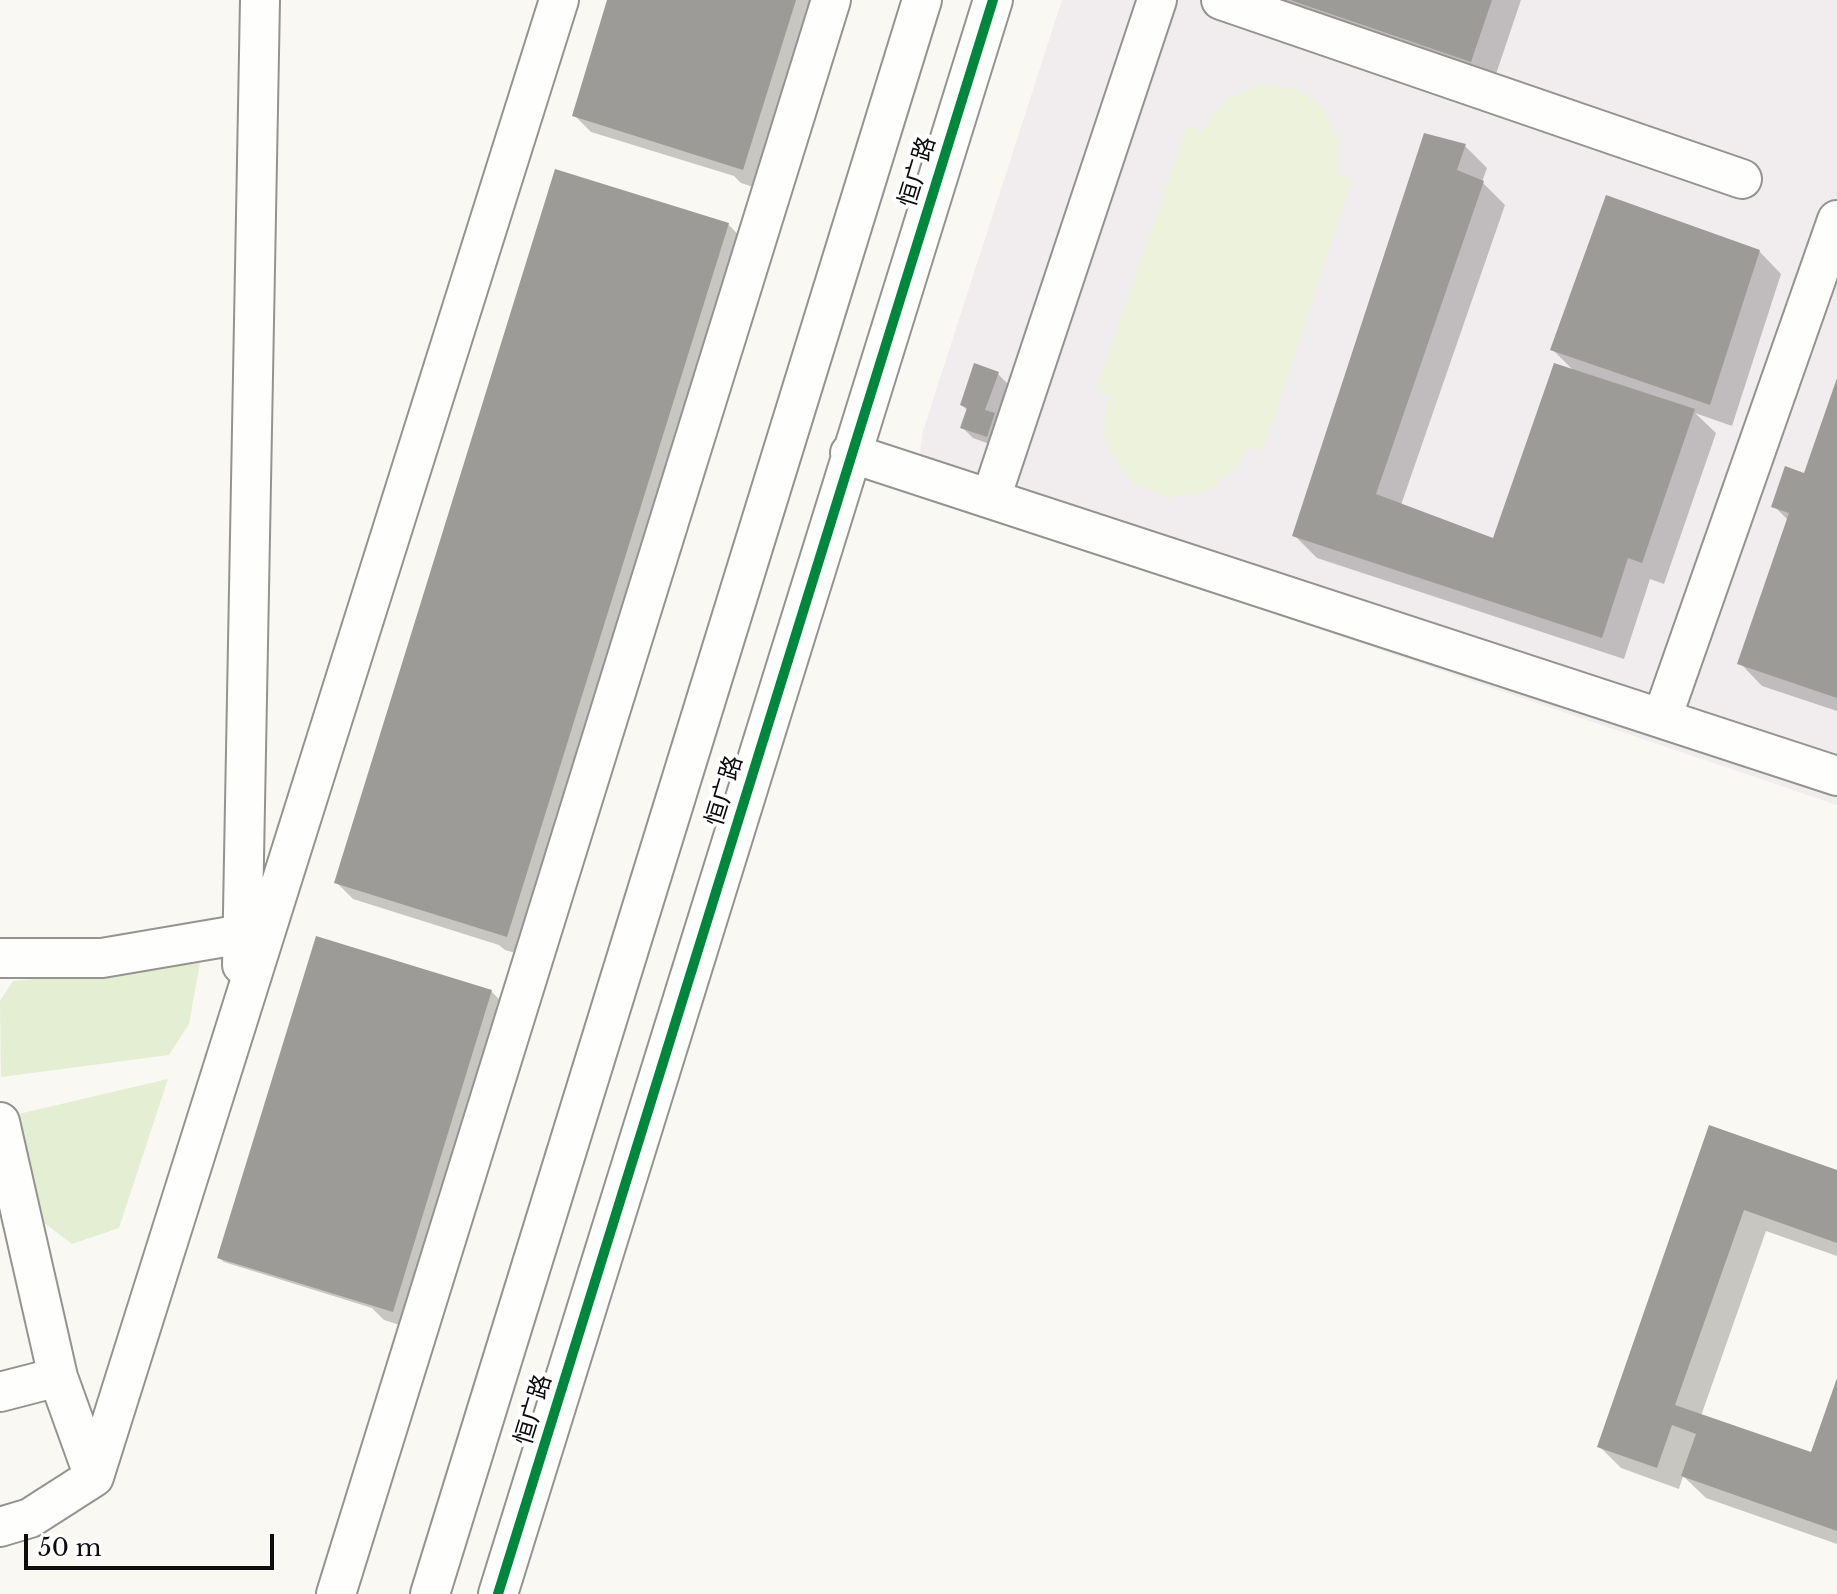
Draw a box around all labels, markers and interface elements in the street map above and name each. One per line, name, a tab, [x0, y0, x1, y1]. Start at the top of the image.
street label: 恒广路	[894, 133, 942, 211]
street label: 恒广路	[701, 752, 749, 830]
street label: 恒广路	[510, 1371, 558, 1449]
scale bar	[28, 1518, 278, 1568]
text: 50 m	[38, 1533, 101, 1562]

